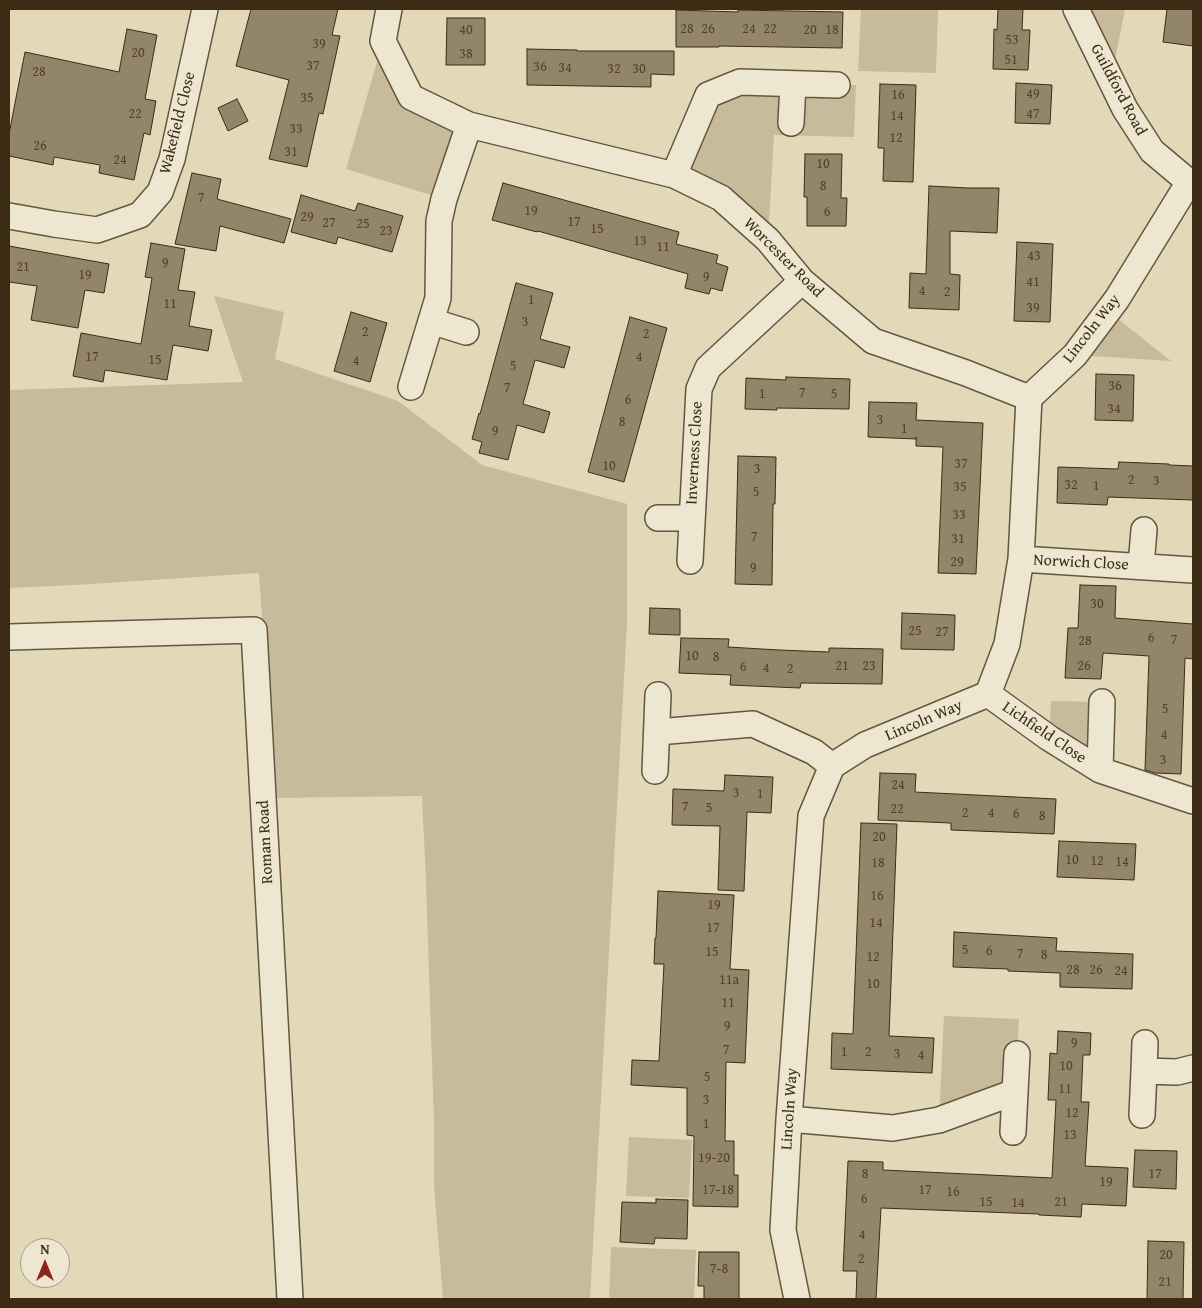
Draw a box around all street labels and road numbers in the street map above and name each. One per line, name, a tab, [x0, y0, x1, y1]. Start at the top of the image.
street label: Guildford Road	[1086, 41, 1150, 139]
street label: Wakefield Close	[156, 70, 200, 176]
street label: Worcester Road	[739, 214, 827, 302]
street label: Lincoln Way	[1059, 291, 1125, 367]
street label: Inverness Close	[683, 401, 707, 505]
street label: Norwich Close	[1033, 551, 1129, 575]
street label: Lincoln Way	[882, 696, 966, 746]
street label: Lichfield Close	[998, 698, 1090, 768]
street label: Roman Road	[254, 800, 278, 884]
street label: Lincoln Way	[778, 1067, 802, 1151]

